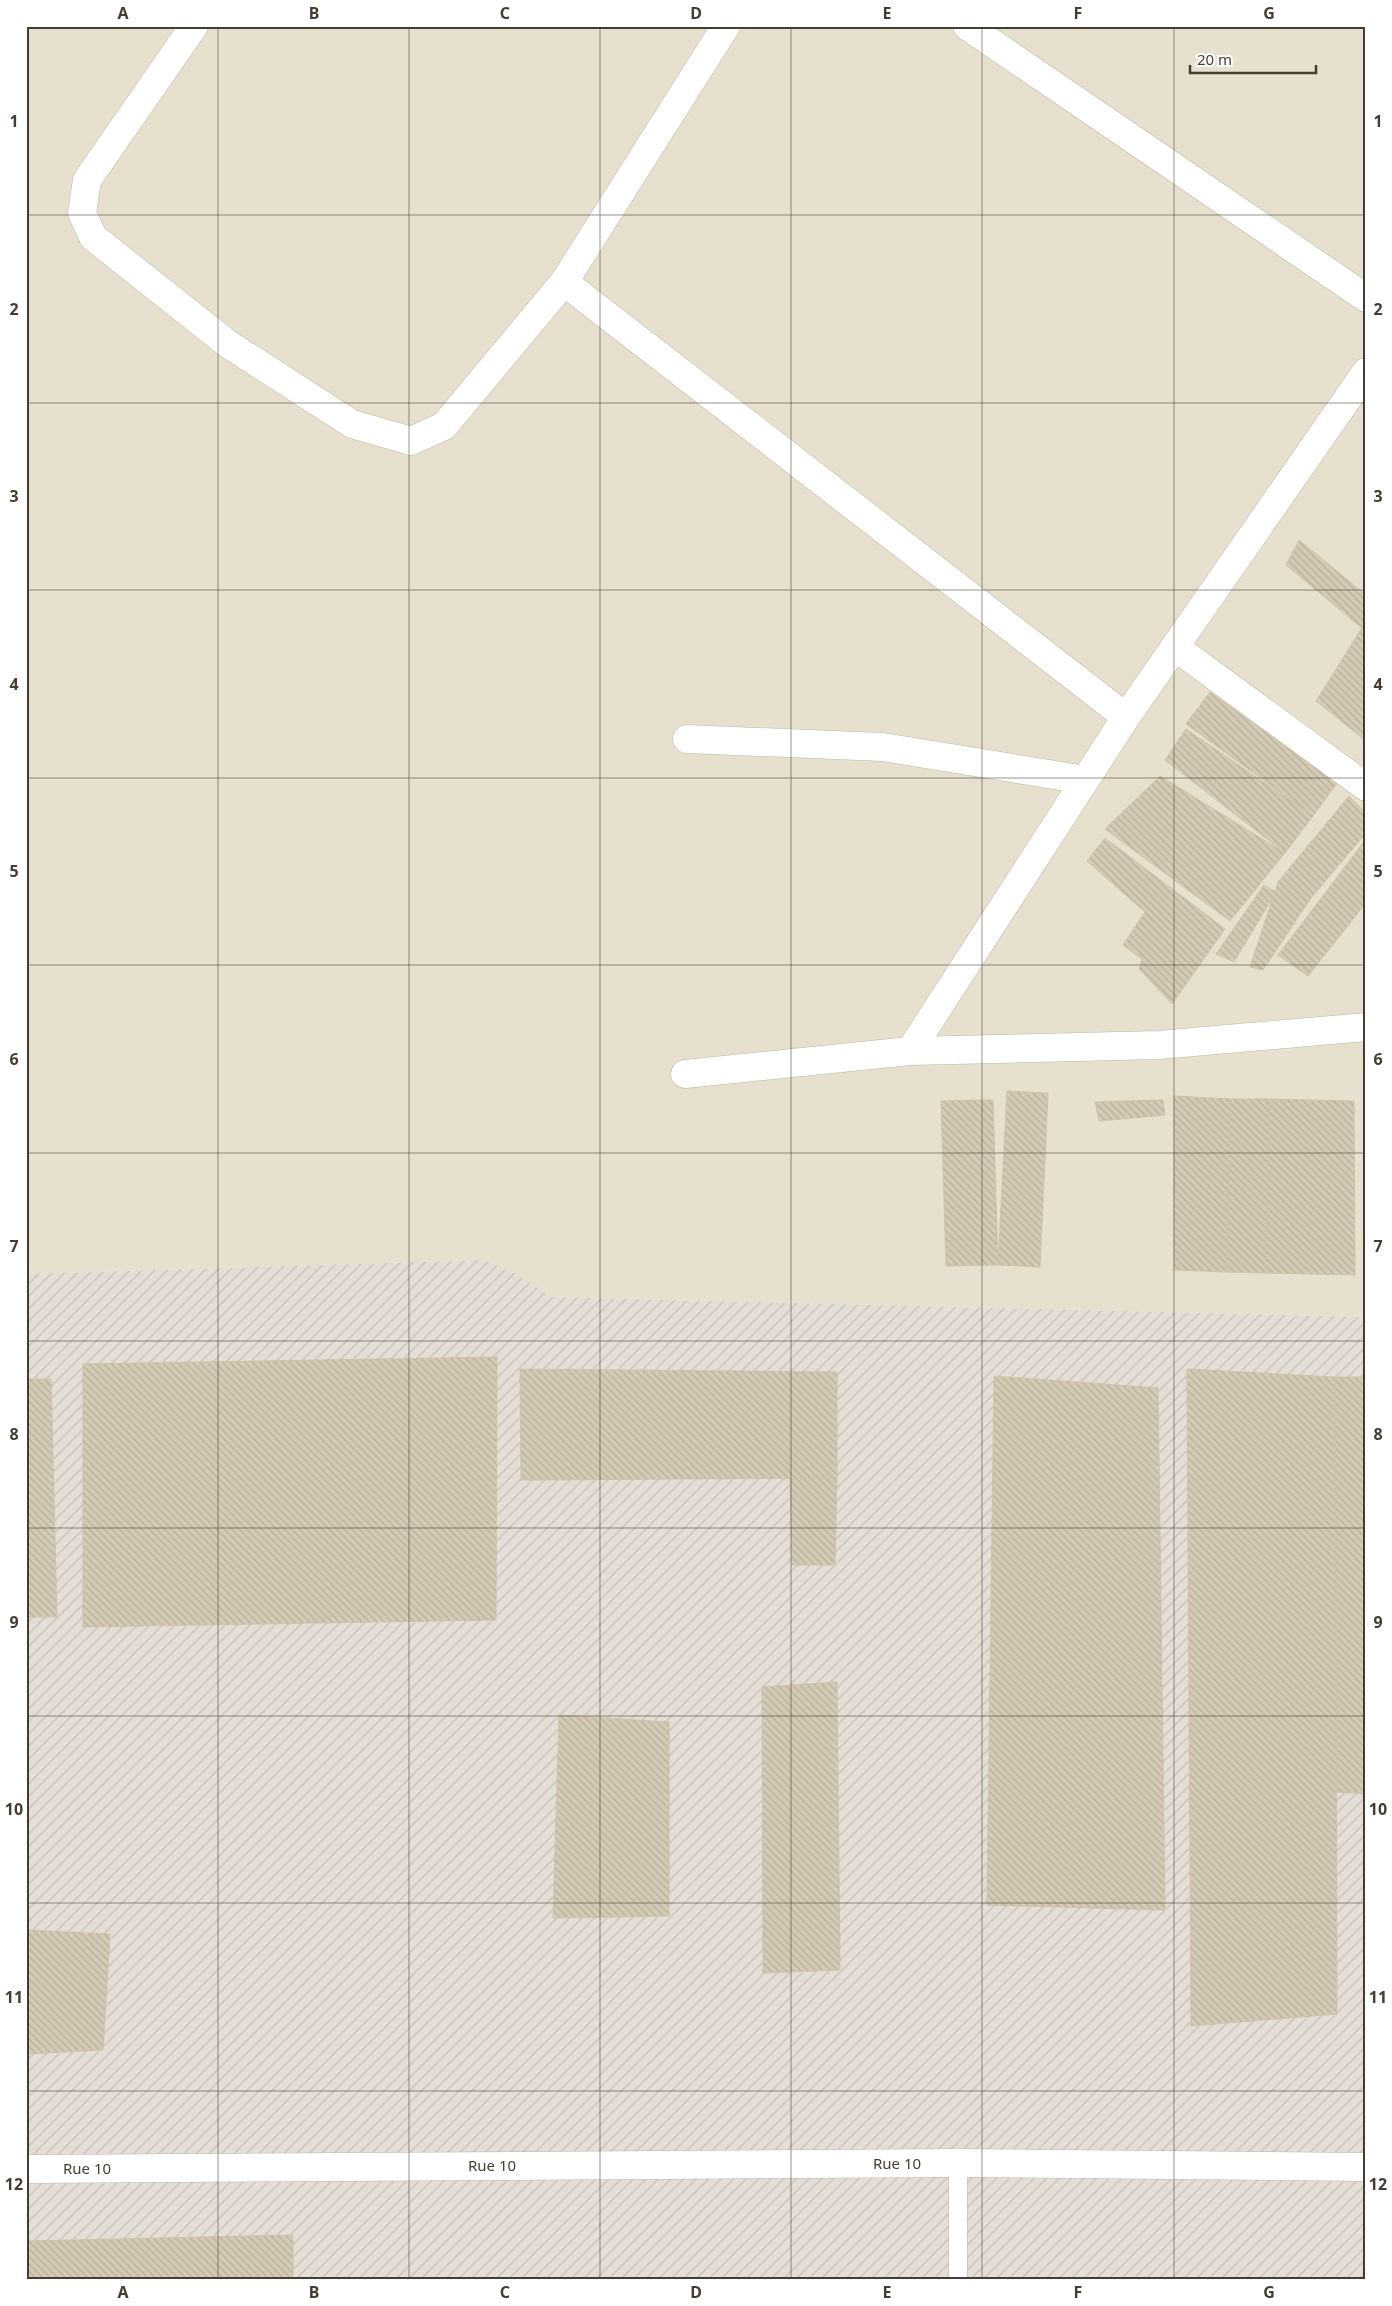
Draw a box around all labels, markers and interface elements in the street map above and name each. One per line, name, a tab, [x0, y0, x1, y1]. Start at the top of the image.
text: A	[117, 2, 129, 24]
text: B	[309, 2, 319, 24]
text: C	[500, 2, 510, 24]
text: D	[690, 2, 702, 24]
text: E	[883, 2, 892, 24]
text: F	[1074, 2, 1082, 24]
text: G	[1263, 2, 1275, 24]
scale bar	[1190, 42, 1316, 74]
text: 20 m	[1197, 49, 1232, 69]
text: 1	[9, 110, 19, 132]
text: 1	[1373, 110, 1383, 132]
text: 2	[9, 298, 19, 320]
text: 2	[1373, 298, 1383, 320]
text: 3	[9, 485, 19, 507]
text: 3	[1373, 485, 1383, 507]
text: 4	[9, 673, 19, 695]
text: 4	[1373, 673, 1383, 695]
text: 5	[9, 860, 19, 882]
text: 5	[1373, 860, 1383, 882]
text: 6	[9, 1048, 19, 1070]
text: 6	[1373, 1048, 1383, 1070]
text: 7	[9, 1235, 19, 1257]
text: 7	[1373, 1235, 1383, 1257]
text: 8	[9, 1423, 19, 1445]
text: 8	[1373, 1423, 1383, 1445]
text: 9	[9, 1611, 19, 1633]
text: 9	[1373, 1611, 1383, 1633]
text: 10	[5, 1798, 23, 1820]
text: 10	[1369, 1798, 1387, 1820]
text: 11	[5, 1986, 23, 2008]
text: 11	[1369, 1986, 1387, 2008]
street label: Rue 10	[873, 2153, 921, 2173]
street label: Rue 10	[468, 2155, 516, 2175]
street label: Rue 10	[63, 2158, 111, 2178]
text: 12	[5, 2173, 23, 2195]
text: 12	[1369, 2173, 1387, 2195]
text: A	[117, 2281, 129, 2303]
text: B	[309, 2281, 319, 2303]
text: C	[500, 2281, 510, 2303]
text: D	[690, 2281, 702, 2303]
text: E	[883, 2281, 892, 2303]
text: F	[1074, 2281, 1082, 2303]
text: G	[1263, 2281, 1275, 2303]

